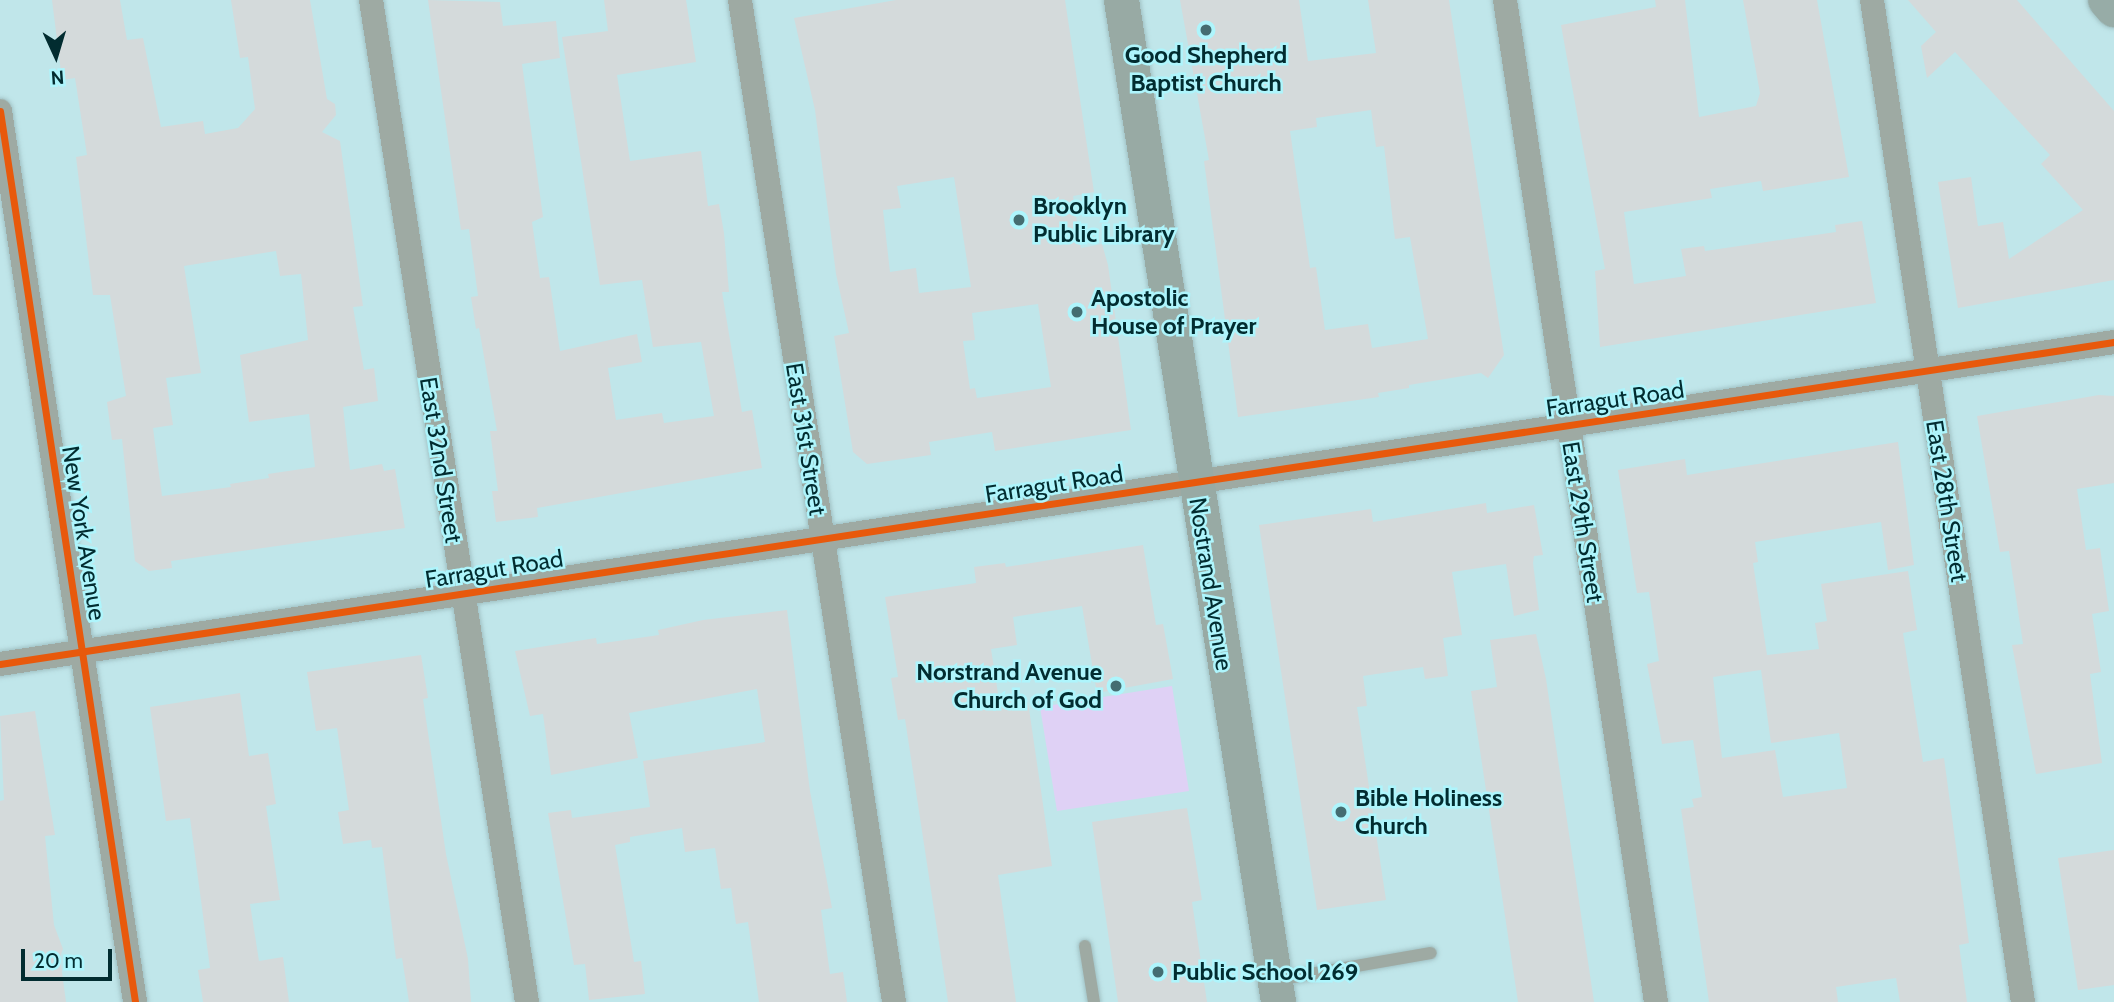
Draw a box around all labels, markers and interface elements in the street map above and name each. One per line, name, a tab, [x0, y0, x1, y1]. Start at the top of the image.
north arrow	[21, 21, 91, 91]
marker: Good Shepherd Baptist Church	[1198, 22, 1214, 38]
place label: Good Shepherd Baptist Church	[1125, 41, 1287, 97]
text: N	[50, 66, 65, 89]
place label: Brooklyn Public Library	[1033, 192, 1175, 248]
marker: Brooklyn Public Library	[1011, 212, 1027, 228]
place label: Apostolic House of Prayer	[1091, 284, 1256, 340]
marker: Apostolic House of Prayer	[1069, 304, 1085, 320]
street label: East 31st Street	[780, 361, 832, 517]
street label: East 32nd Street	[414, 375, 468, 545]
street label: Farragut Road	[1544, 375, 1686, 423]
street label: East 28th Street	[1920, 418, 1974, 584]
street label: East 29th Street	[1556, 439, 1610, 605]
street label: New York Avenue	[56, 444, 112, 622]
street label: Farragut Road	[983, 459, 1125, 509]
street label: Nostrand Avenue	[1183, 495, 1239, 673]
street label: Farragut Road	[423, 544, 565, 594]
place label: Norstrand Avenue Church of God	[916, 658, 1102, 714]
marker: Norstrand Avenue Church of God	[1108, 678, 1124, 694]
place label: Bible Holiness Church	[1355, 784, 1502, 840]
marker: Bible Holiness Church	[1333, 804, 1349, 820]
scale bar	[24, 936, 116, 980]
text: 20 m	[34, 948, 83, 973]
place label: Public School 269	[1172, 958, 1358, 986]
marker: Public School 269	[1150, 964, 1166, 980]

